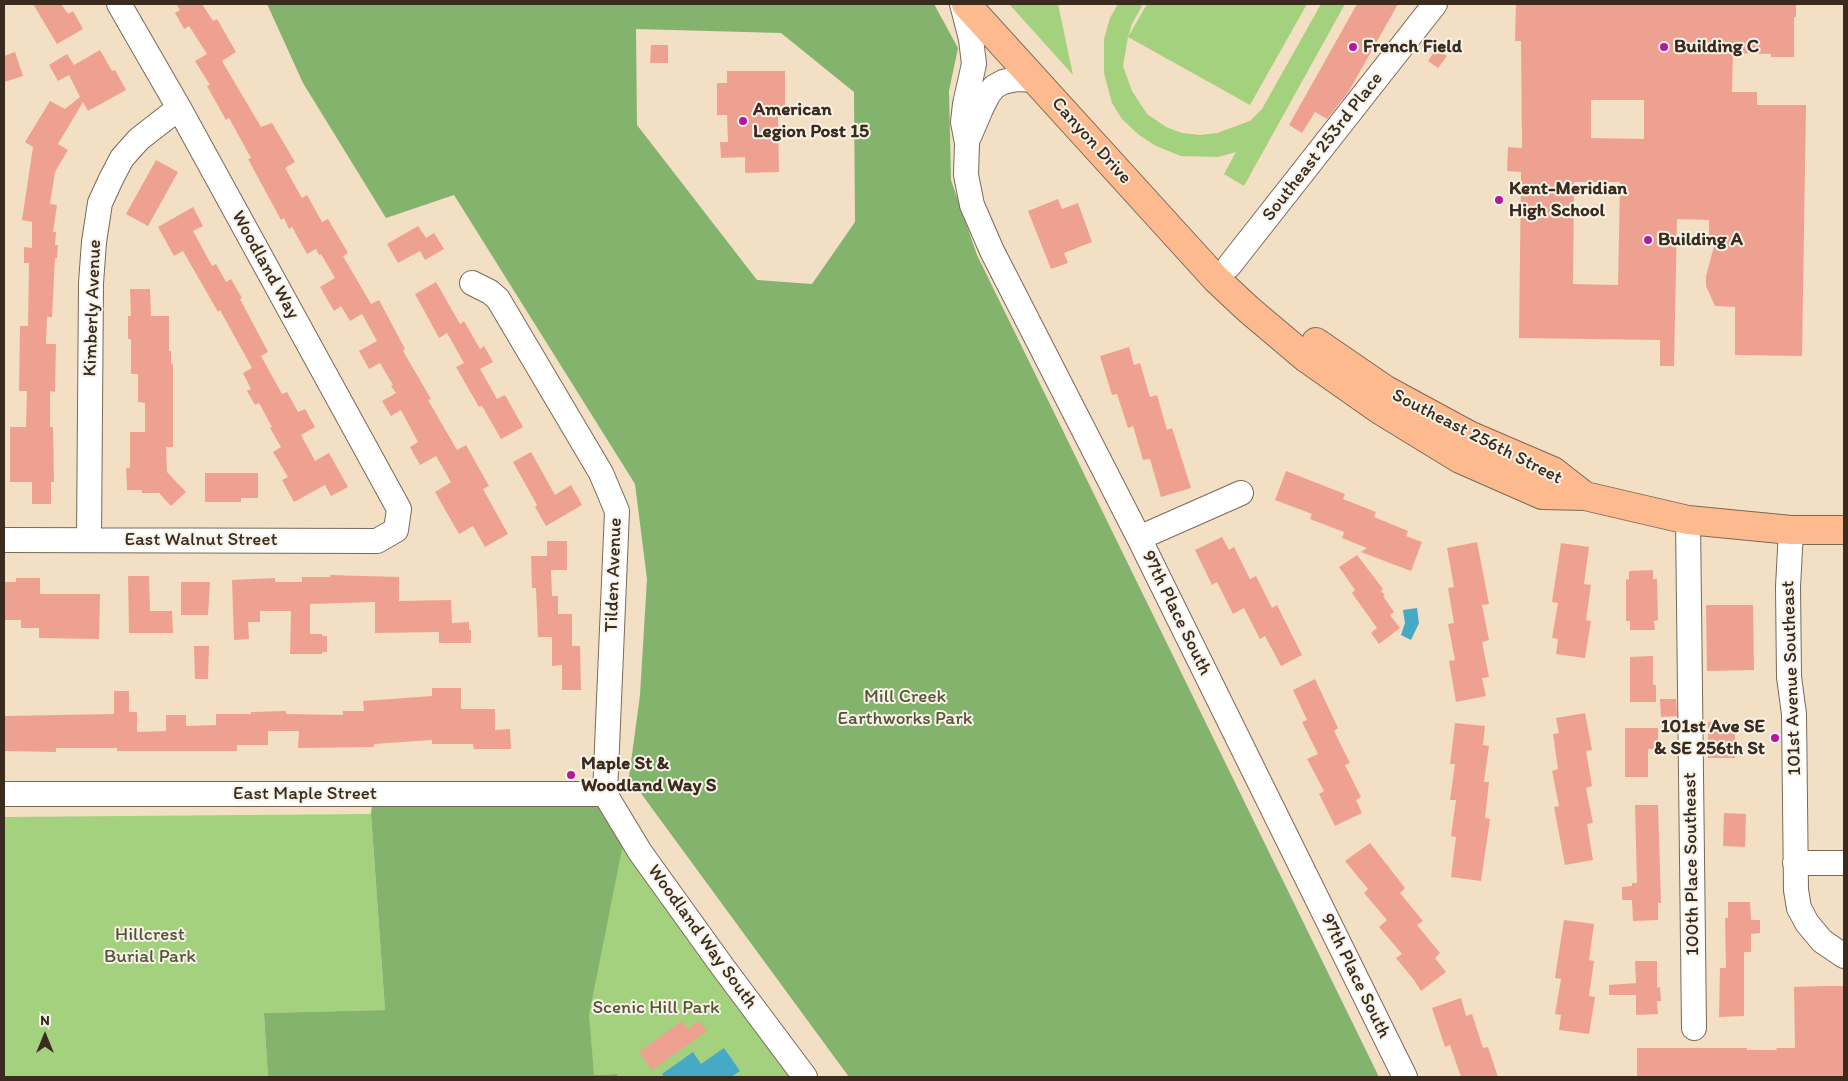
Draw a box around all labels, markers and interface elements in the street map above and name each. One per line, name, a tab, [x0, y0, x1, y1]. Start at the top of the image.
place label: French Field	[1363, 36, 1462, 58]
place label: Building C	[1674, 36, 1759, 58]
marker: French Field	[1347, 41, 1359, 53]
marker: Building C	[1658, 41, 1670, 53]
street label: Southeast 253rd Place	[1258, 68, 1388, 226]
street label: Canyon Drive	[1046, 93, 1136, 189]
place label: American Legion Post 15	[753, 99, 869, 143]
marker: American Legion Post 15	[737, 115, 749, 127]
place label: Kent-Meridian High School	[1509, 178, 1627, 222]
marker: Kent-Meridian High School	[1493, 194, 1505, 206]
street label: Woodland Way	[226, 207, 304, 323]
place label: Building A	[1658, 229, 1743, 251]
marker: Building A	[1642, 234, 1654, 246]
street label: Kimberly Avenue	[79, 239, 107, 377]
street label: Southeast 256th Street	[1388, 384, 1566, 490]
street label: Tilden Avenue	[601, 517, 627, 633]
street label: East Walnut Street	[124, 529, 278, 551]
street label: 97th Place South	[1136, 547, 1216, 679]
street label: 101st Avenue Southeast	[1777, 580, 1807, 776]
park label: Mill Creek Earthworks Park	[838, 686, 972, 730]
place label: 101st Ave SE & SE 256th St	[1654, 716, 1765, 760]
marker: 101st Ave SE & SE 256th St	[1769, 732, 1781, 744]
place label: Maple St & Woodland Way S	[581, 753, 716, 797]
marker: Maple St & Woodland Way S	[565, 769, 577, 781]
street label: 100th Place Southeast	[1679, 772, 1705, 956]
street label: East Maple Street	[233, 783, 377, 805]
street label: Woodland Way South	[642, 861, 762, 1013]
street label: 97th Place South	[1315, 910, 1395, 1042]
park label: Hillcrest Burial Park	[104, 924, 196, 968]
park label: Scenic Hill Park	[592, 997, 720, 1019]
north arrow	[20, 1011, 70, 1061]
text: N	[40, 1012, 50, 1029]

